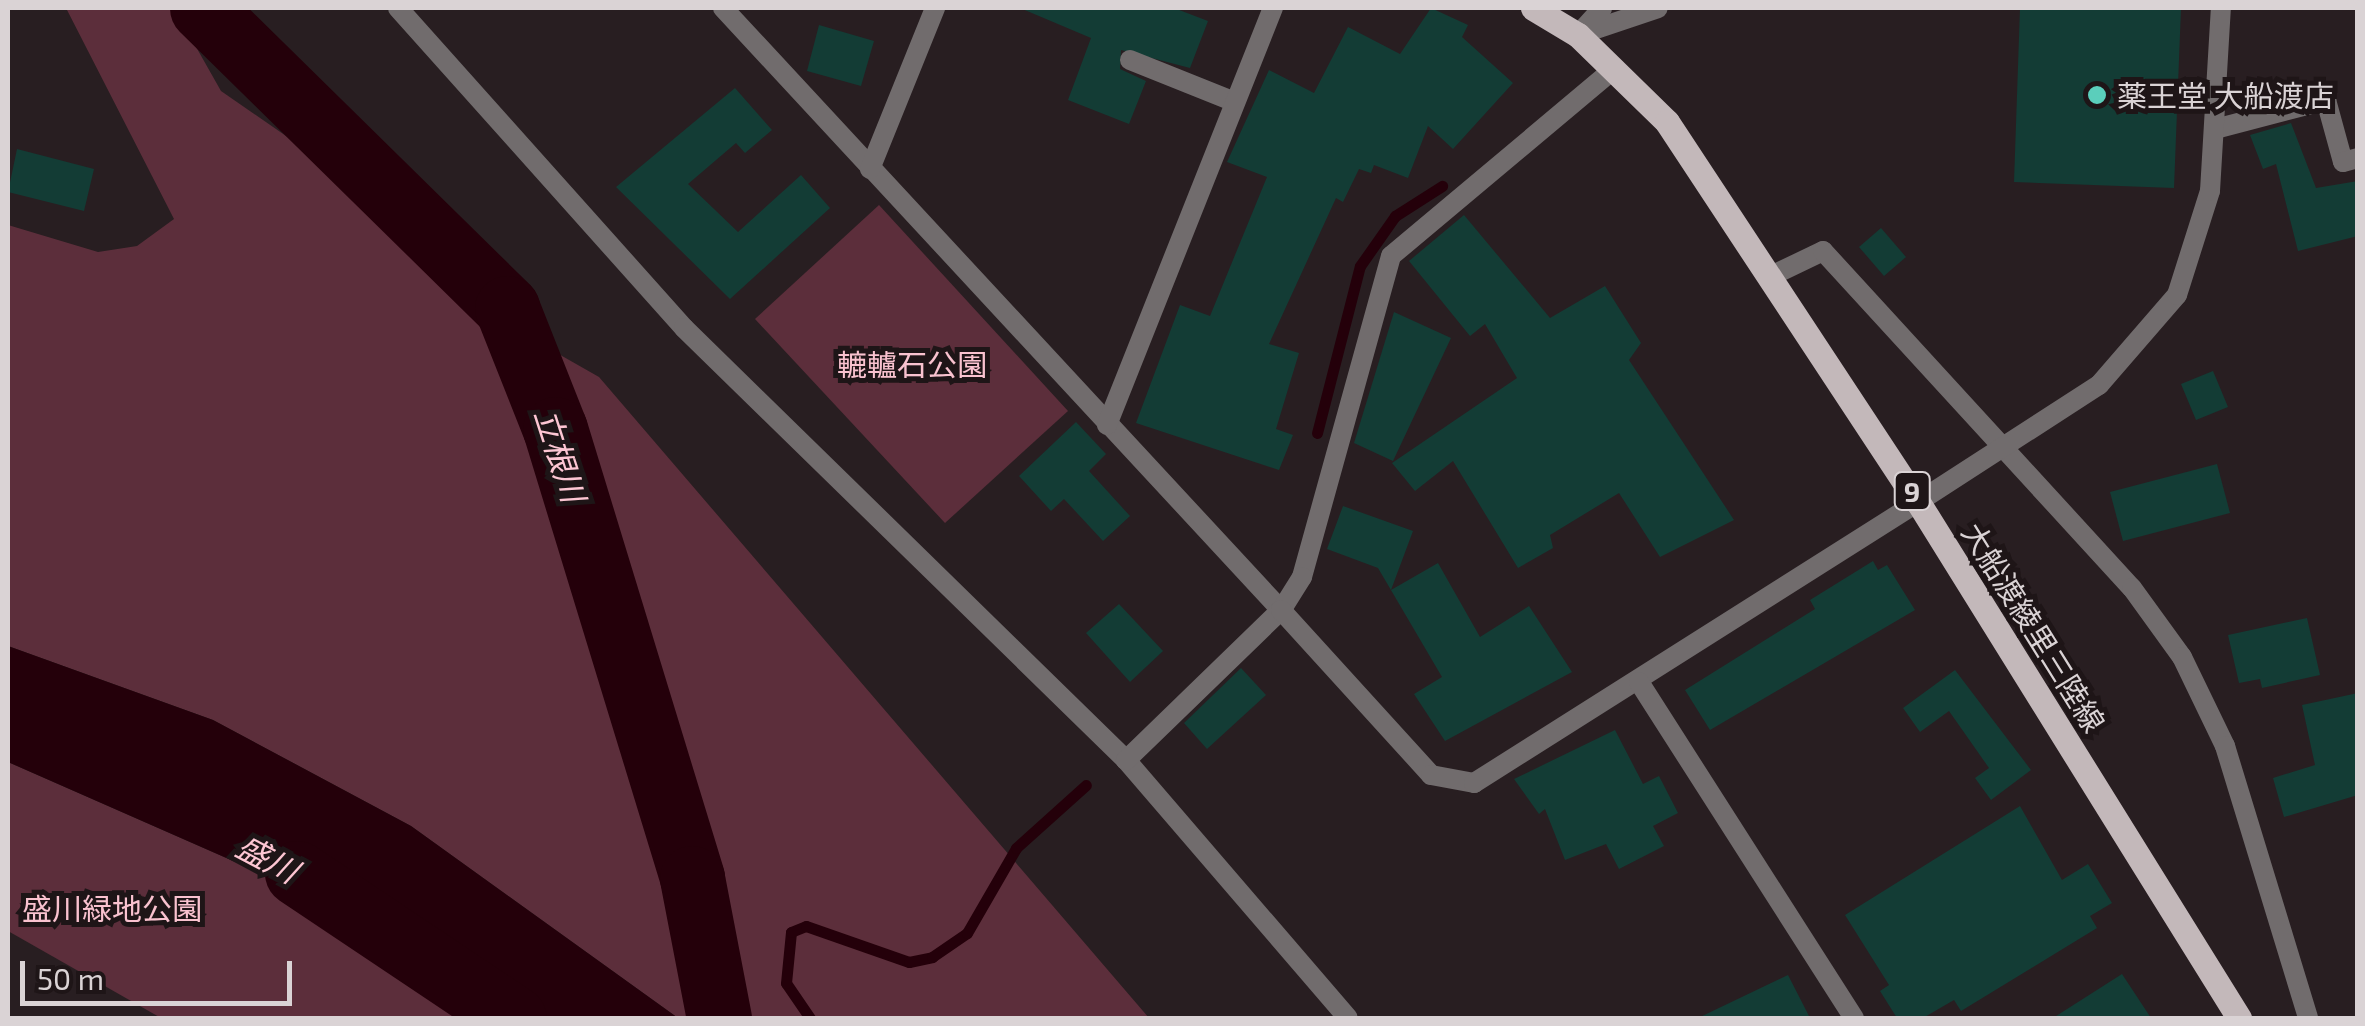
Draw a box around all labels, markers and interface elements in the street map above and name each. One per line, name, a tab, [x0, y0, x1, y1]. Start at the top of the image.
place label: 薬王堂 大船渡店	[2117, 77, 2334, 113]
marker: 薬王堂 大船渡店	[2086, 84, 2108, 106]
park label: 轆轤石公園	[837, 346, 987, 382]
water label: 立根川	[528, 403, 594, 507]
road number: 9	[1892, 468, 1932, 514]
street label: 大船渡綾里三陸線	[1955, 516, 2113, 738]
water label: 盛川	[231, 826, 305, 890]
park label: 盛川緑地公園	[22, 890, 202, 926]
scale bar	[25, 941, 298, 1003]
text: 50 m	[37, 960, 104, 996]

